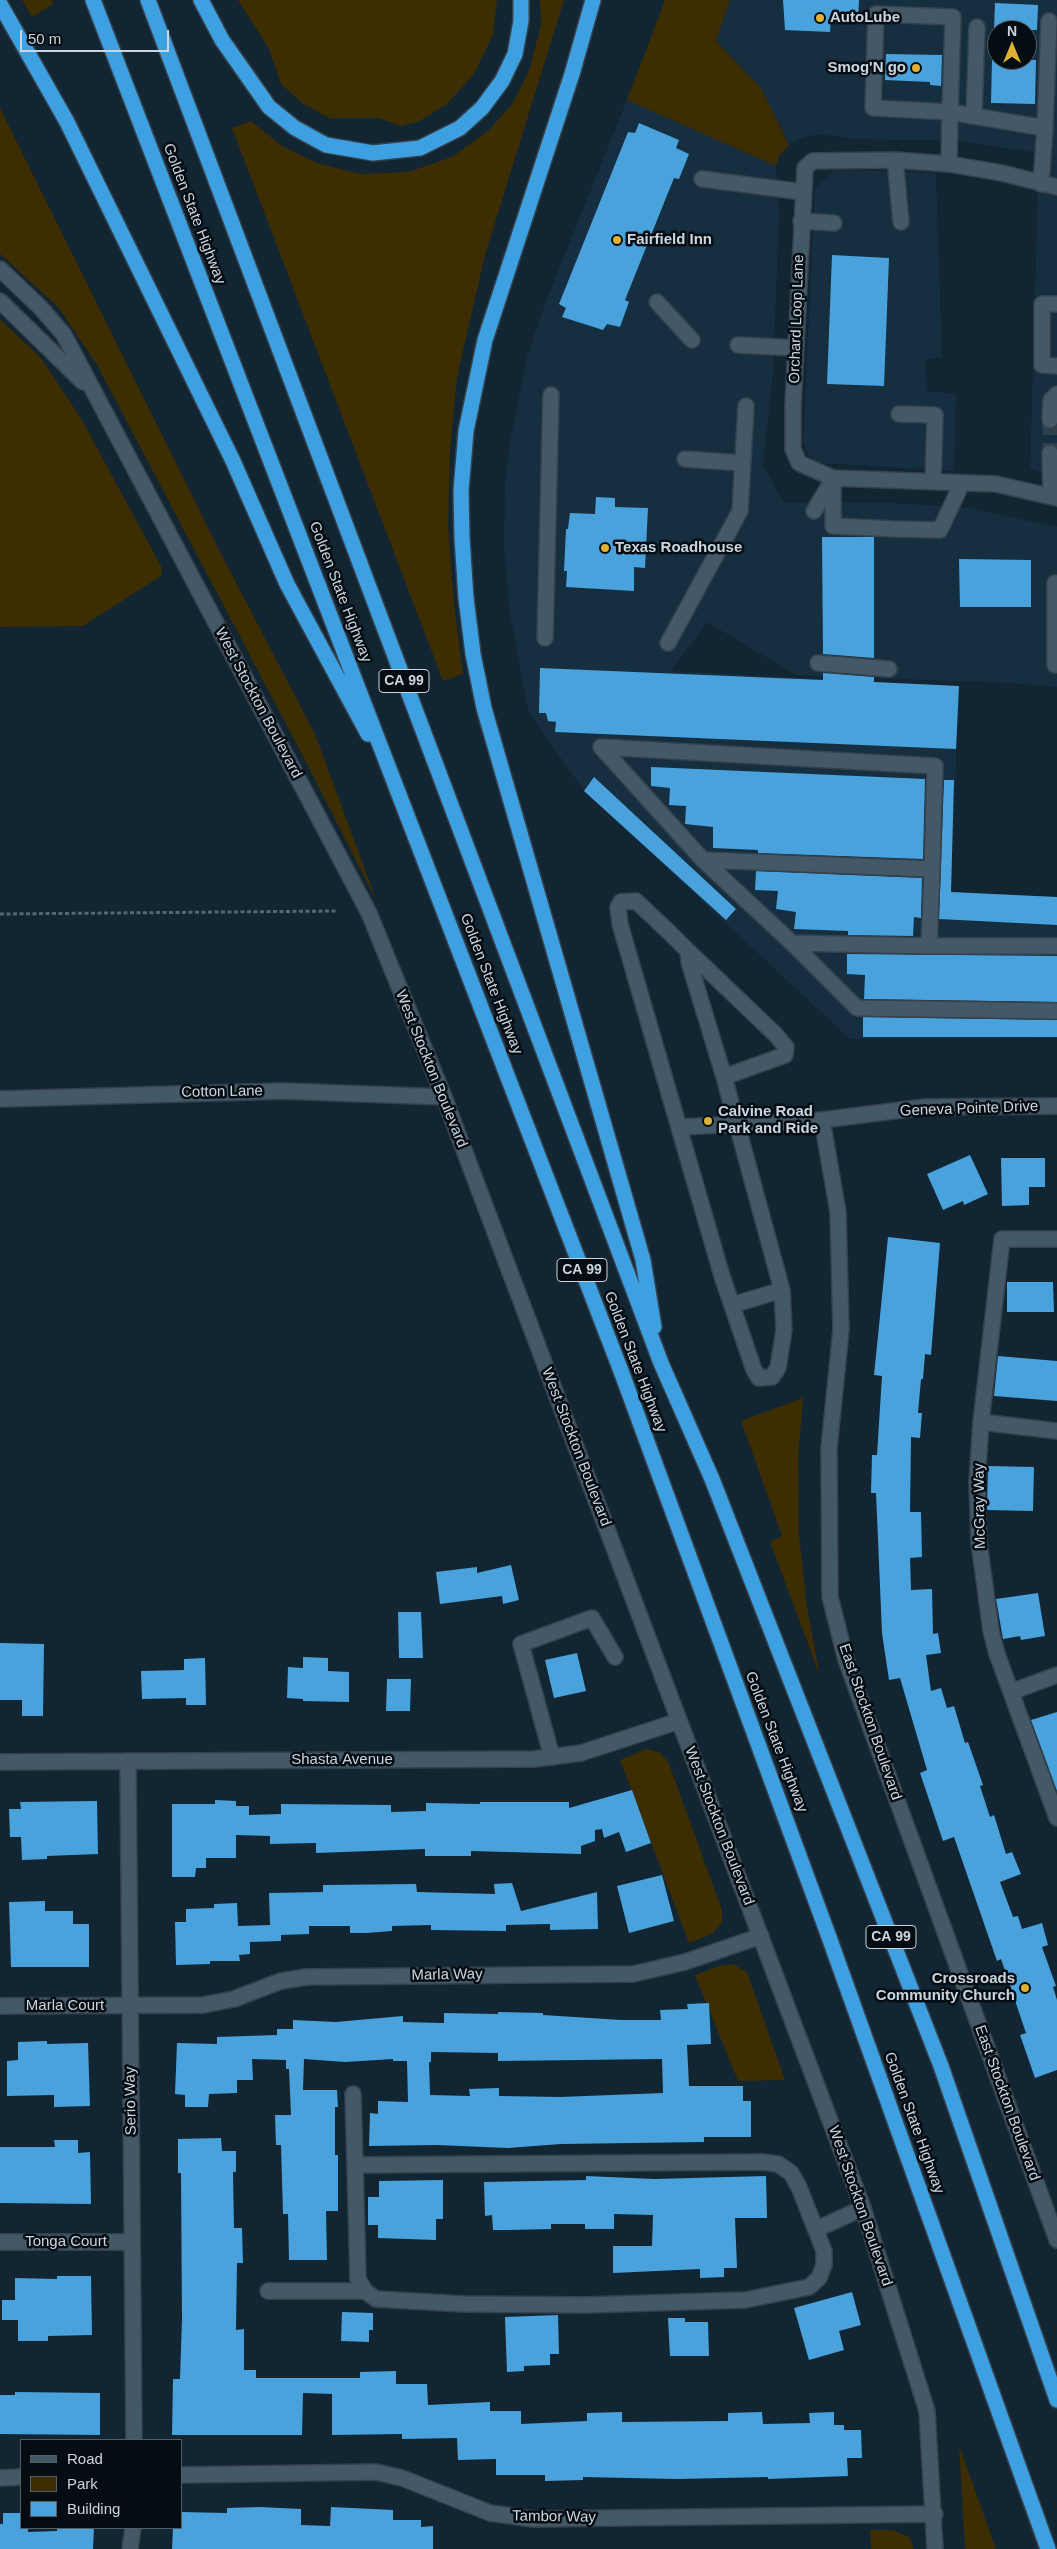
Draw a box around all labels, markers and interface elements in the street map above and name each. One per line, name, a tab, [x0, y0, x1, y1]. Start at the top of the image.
place label: AutoLube	[830, 9, 900, 27]
marker: AutoLube	[814, 12, 826, 24]
scale bar	[22, 20, 171, 52]
north arrow	[987, 20, 1037, 70]
text: N	[1007, 23, 1017, 39]
text: 50 m	[28, 30, 61, 47]
place label: Smog'N go	[827, 59, 906, 77]
marker: Smog'N go	[910, 62, 922, 74]
street label: Golden State Highway	[159, 141, 229, 287]
place label: Fairfield Inn	[627, 231, 712, 249]
marker: Fairfield Inn	[611, 234, 623, 246]
street label: Orchard Loop Lane	[786, 254, 808, 384]
street label: Golden State Highway	[305, 519, 375, 665]
place label: Texas Roadhouse	[615, 539, 742, 557]
marker: Texas Roadhouse	[599, 542, 611, 554]
street label: West Stockton Boulevard	[211, 625, 305, 781]
road number: CA 99	[379, 669, 429, 692]
street label: Golden State Highway	[456, 911, 526, 1057]
street label: West Stockton Boulevard	[391, 988, 471, 1150]
street label: Cotton Lane	[181, 1082, 263, 1102]
street label: Geneva Pointe Drive	[900, 1098, 1038, 1120]
place label: Calvine Road Park and Ride	[718, 1103, 818, 1138]
marker: Calvine Road Park and Ride	[702, 1115, 714, 1127]
road number: CA 99	[557, 1258, 607, 1282]
street label: Golden State Highway	[600, 1289, 670, 1435]
street label: West Stockton Boulevard	[537, 1365, 615, 1529]
street label: McGray Way	[970, 1463, 990, 1549]
street label: East Stockton Boulevard	[835, 1641, 905, 1803]
street label: Golden State Highway	[741, 1669, 811, 1815]
street label: West Stockton Boulevard	[680, 1744, 758, 1908]
street label: Shasta Avenue	[291, 1751, 393, 1769]
road number: CA 99	[866, 1925, 916, 1948]
street label: Marla Way	[411, 1965, 483, 1985]
place label: Crossroads Community Church	[876, 1970, 1015, 2005]
marker: Crossroads Community Church	[1019, 1982, 1031, 1994]
street label: Marla Court	[26, 1997, 104, 2015]
street label: East Stockton Boulevard	[970, 2023, 1044, 2183]
street label: Golden State Highway	[880, 2050, 948, 2196]
street label: Serio Way	[121, 2067, 141, 2135]
street label: West Stockton Boulevard	[824, 2124, 896, 2288]
street label: Tonga Court	[25, 2233, 107, 2251]
legend	[20, 2439, 182, 2529]
text: Road	[67, 2450, 103, 2467]
text: Park	[67, 2475, 98, 2492]
text: Building	[67, 2500, 120, 2517]
street label: Tambor Way	[512, 2507, 596, 2527]

